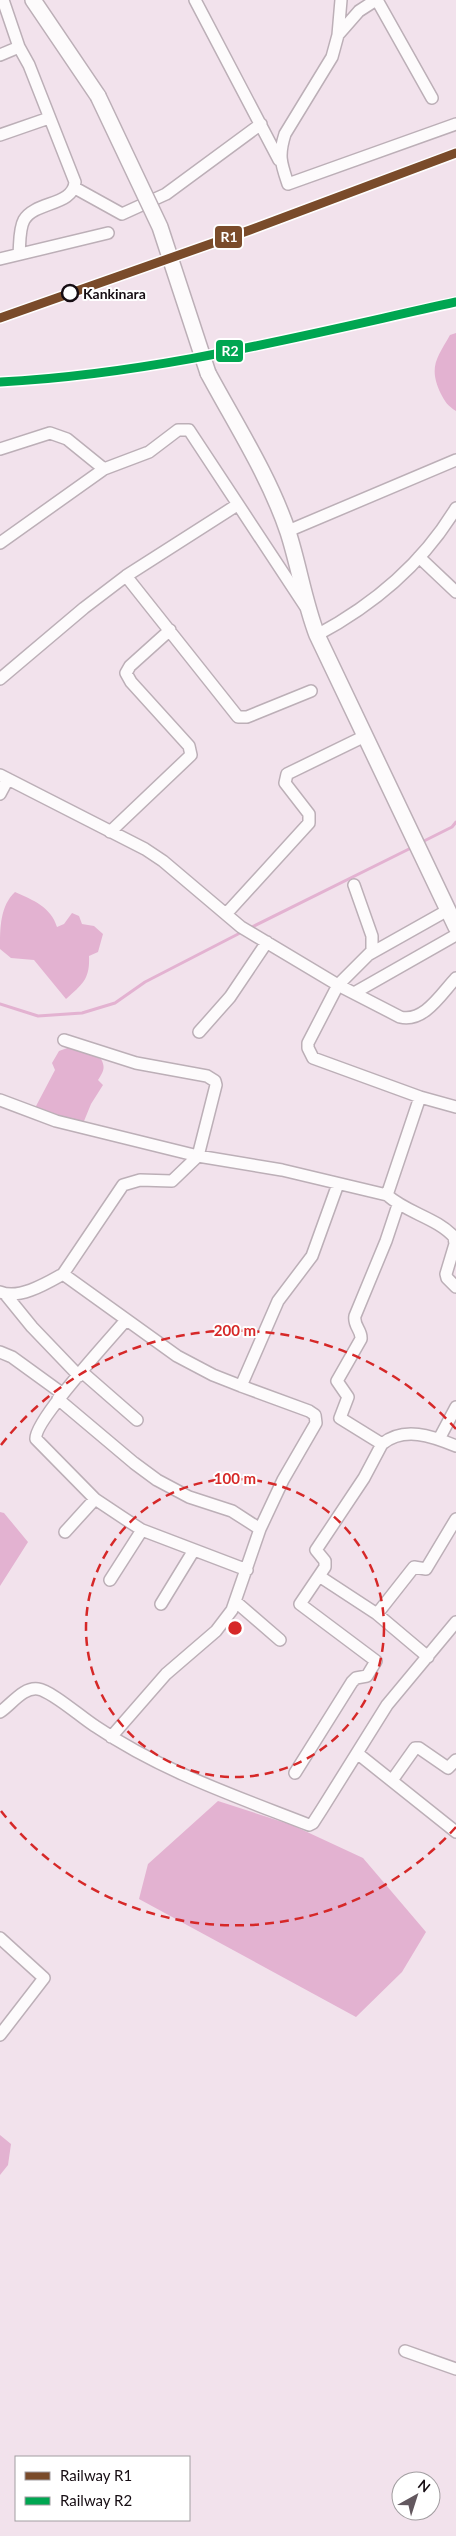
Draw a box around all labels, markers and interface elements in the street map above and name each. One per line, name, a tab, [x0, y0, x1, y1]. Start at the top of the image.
line badge: R1	[214, 225, 243, 249]
text: R1	[220, 228, 238, 245]
marker: Kankinara	[61, 284, 79, 302]
place label: Kankinara	[83, 285, 146, 302]
line badge: R2	[215, 339, 244, 363]
text: R2	[221, 342, 239, 359]
text: 200 m	[214, 1321, 256, 1339]
text: 100 m	[214, 1469, 256, 1487]
centre of rings	[226, 1619, 244, 1637]
legend	[15, 2456, 190, 2521]
text: Railway R1	[60, 2466, 132, 2484]
north arrow	[391, 2471, 441, 2521]
text: N	[415, 2476, 434, 2496]
text: Railway R2	[60, 2491, 132, 2509]

